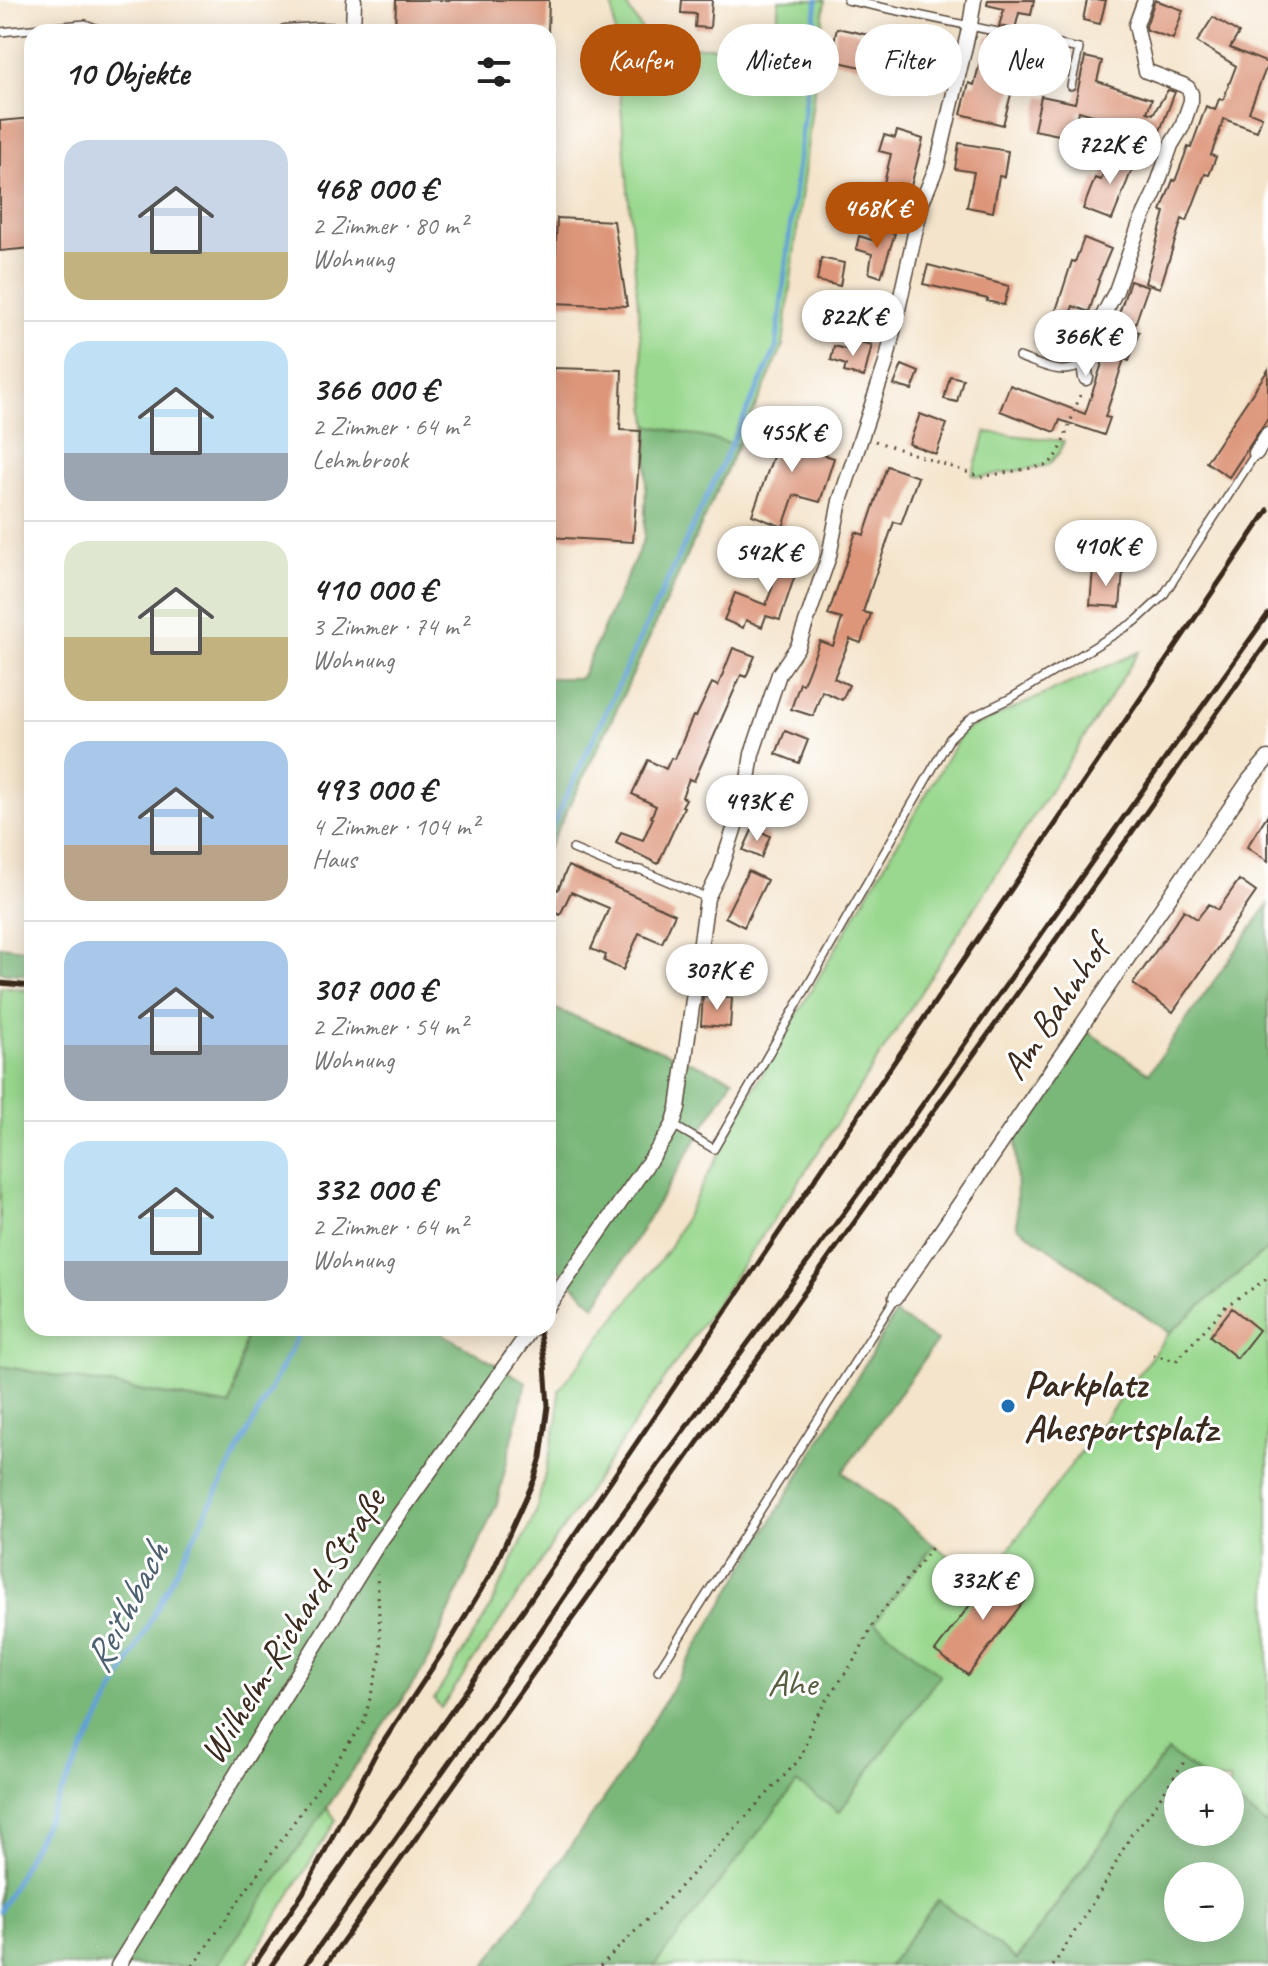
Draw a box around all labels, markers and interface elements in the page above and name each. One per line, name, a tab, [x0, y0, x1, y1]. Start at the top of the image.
chip: Kaufen	[580, 24, 701, 96]
chip: Mieten	[717, 24, 839, 96]
chip: Filter	[855, 24, 962, 96]
chip: Neu	[978, 24, 1071, 96]
icon: filters	[472, 50, 516, 94]
text: 10 Objekte	[64, 51, 189, 94]
pin: 722K €	[1045, 118, 1175, 186]
text: 722K €	[1077, 127, 1143, 160]
text: 468 000 €	[312, 166, 436, 209]
icon: home	[128, 172, 224, 268]
pin: 468K €	[812, 182, 942, 250]
text: 468K €	[844, 191, 910, 224]
text: 2 Zimmer · 80 m²	[312, 209, 467, 242]
text: Wohnung	[312, 242, 394, 275]
pin: 822K €	[788, 290, 918, 358]
text: 822K €	[820, 299, 886, 332]
pin: 366K €	[1021, 310, 1151, 378]
text: 366K €	[1052, 319, 1120, 352]
text: 366 000 €	[312, 367, 437, 410]
icon: home	[128, 373, 224, 469]
pin: 455K €	[727, 406, 857, 474]
text: 2 Zimmer · 64 m²	[312, 410, 467, 443]
text: 455K €	[759, 415, 825, 448]
text: Lehmbrook	[312, 443, 408, 476]
pin: 410K €	[1041, 520, 1171, 588]
pin: 542K €	[703, 526, 833, 594]
text: 410K €	[1073, 529, 1139, 562]
text: 542K €	[735, 535, 801, 568]
text: 410 000 €	[312, 567, 436, 610]
icon: home	[128, 573, 224, 669]
text: 3 Zimmer · 74 m²	[312, 610, 467, 643]
text: Wohnung	[312, 643, 394, 676]
text: 493 000 €	[312, 767, 435, 810]
icon: home	[128, 773, 224, 869]
pin: 493K €	[692, 775, 822, 843]
text: 493K €	[724, 784, 790, 817]
text: 4 Zimmer · 104 m²	[312, 810, 478, 843]
text: Haus	[312, 843, 357, 876]
street label: Am Bahnhof	[990, 921, 1124, 1088]
pin: 307K €	[652, 944, 782, 1012]
text: 307K €	[684, 953, 750, 986]
text: 307 000 €	[312, 967, 435, 1010]
icon: home	[128, 973, 224, 1069]
text: 2 Zimmer · 54 m²	[312, 1010, 467, 1043]
text: Wohnung	[312, 1043, 394, 1076]
text: 332 000 €	[312, 1167, 436, 1210]
icon: home	[128, 1173, 224, 1269]
text: 2 Zimmer · 64 m²	[312, 1210, 467, 1243]
text: Wohnung	[312, 1243, 394, 1276]
place label: Parkplatz Ahesportsplatz	[1024, 1361, 1221, 1452]
marker: Parkplatz Ahesportsplatz	[999, 1397, 1017, 1415]
street label: Wilhelm-Richard-Straße	[188, 1477, 397, 1772]
water label: Reithbach	[72, 1531, 181, 1680]
pin: 332K €	[918, 1554, 1048, 1622]
text: 332K €	[950, 1563, 1016, 1596]
park label: Ahe	[767, 1659, 819, 1706]
map controls	[1164, 1766, 1244, 1942]
button: +	[1164, 1766, 1244, 1846]
button: −	[1164, 1862, 1244, 1942]

